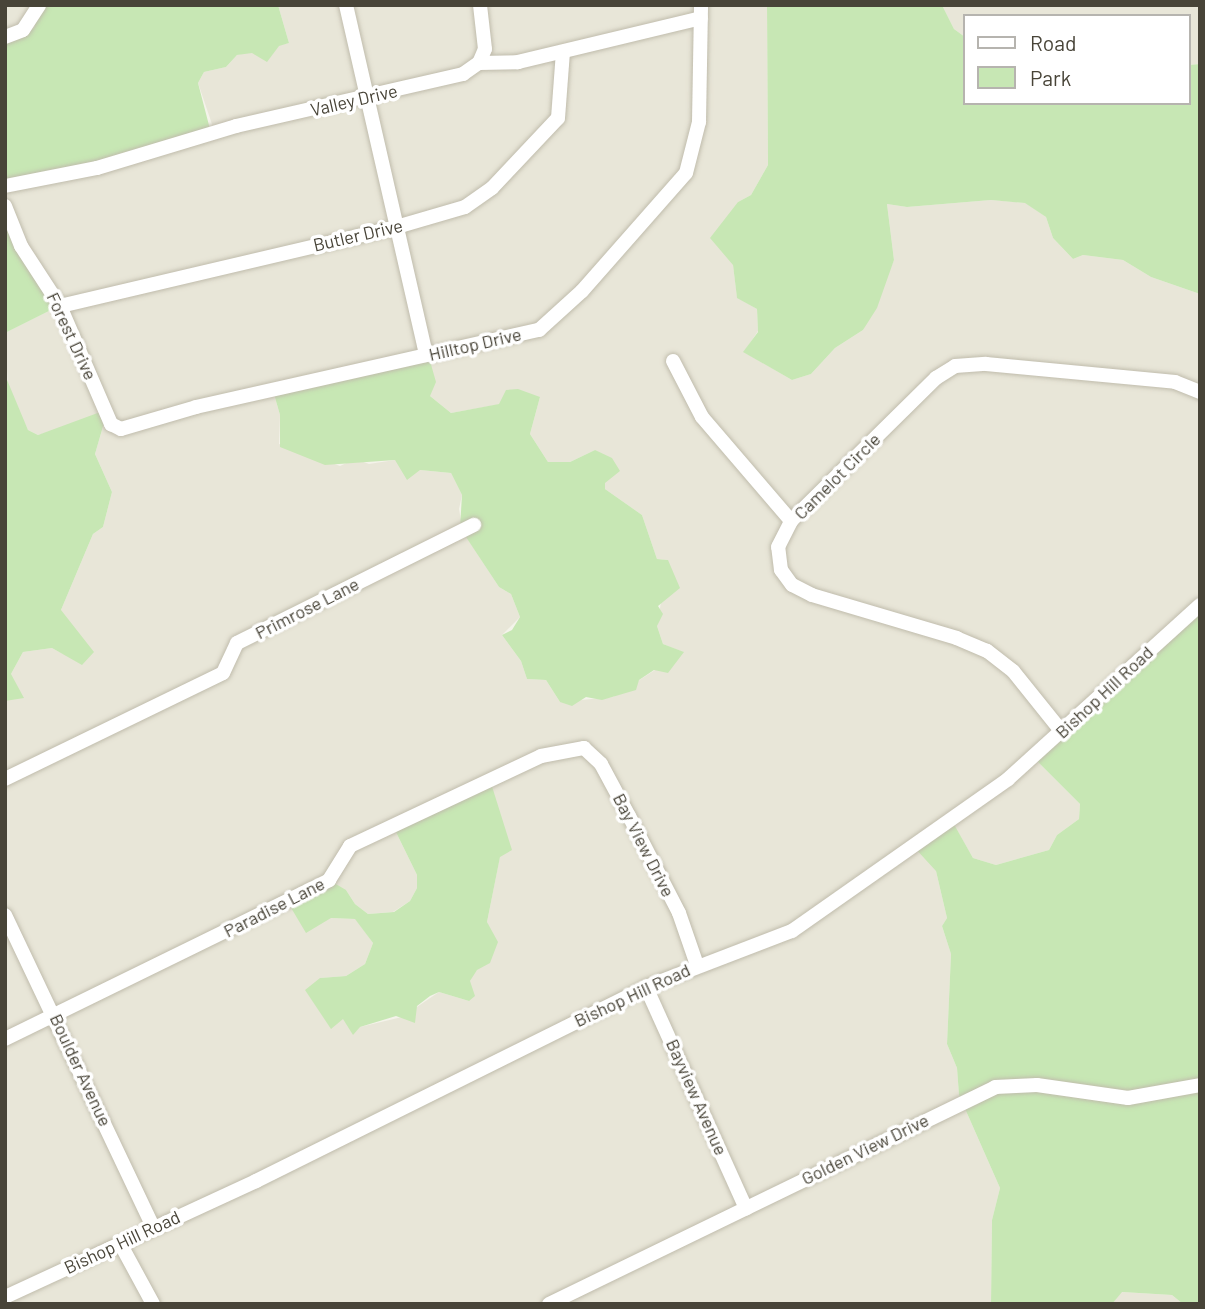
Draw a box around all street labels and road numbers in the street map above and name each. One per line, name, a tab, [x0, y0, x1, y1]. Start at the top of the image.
street label: Valley Drive	[308, 80, 400, 120]
street label: Butler Drive	[311, 214, 405, 256]
street label: Forest Drive	[42, 289, 102, 383]
street label: Hilltop Drive	[427, 323, 523, 365]
street label: Camelot Circle	[789, 428, 885, 524]
street label: Primrose Lane	[252, 573, 362, 643]
street label: Bishop Hill Road	[1051, 641, 1157, 743]
street label: Bay View Drive	[609, 790, 679, 900]
street label: Paradise Lane	[220, 872, 328, 942]
street label: Bishop Hill Road	[571, 959, 693, 1031]
street label: Boulder Avenue	[46, 1010, 116, 1130]
street label: Bayview Avenue	[662, 1036, 732, 1158]
street label: Golden View Drive	[798, 1109, 932, 1189]
street label: Bishop Hill Road	[61, 1206, 183, 1278]

